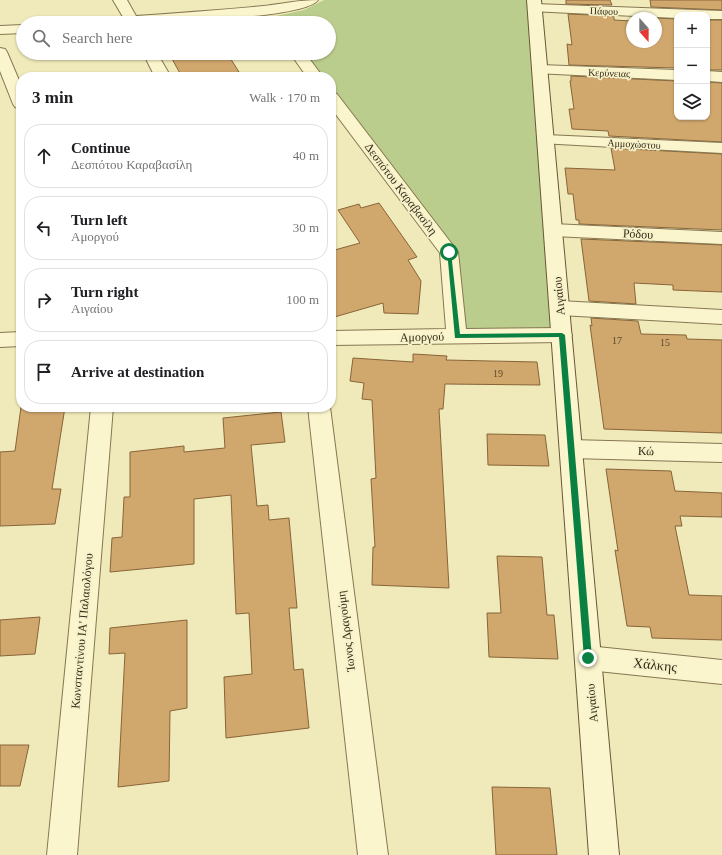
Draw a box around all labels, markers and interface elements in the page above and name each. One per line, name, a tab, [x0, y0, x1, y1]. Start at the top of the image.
street label: Πάφου	[590, 5, 618, 17]
north arrow	[626, 12, 662, 48]
map controls	[674, 12, 710, 120]
button: +	[674, 12, 710, 48]
search box	[16, 16, 336, 60]
icon: search	[30, 27, 52, 49]
text: Search here	[62, 30, 132, 46]
button: −	[674, 48, 710, 84]
street label: Κερύνειας	[588, 67, 630, 79]
button: layers	[674, 84, 710, 120]
text: 3 min	[32, 88, 73, 107]
text: Walk · 170 m	[249, 90, 320, 105]
street label: Αμμοχώστου	[607, 137, 661, 151]
text: Continue	[71, 140, 130, 156]
street label: Δεσπότου Καραβασίλη	[362, 140, 440, 238]
icon: ahead	[33, 145, 55, 167]
text: 40 m	[293, 148, 319, 163]
text: Δεσπότου Καραβασίλη	[71, 157, 192, 172]
text: Turn left	[71, 212, 128, 228]
icon: left	[33, 217, 55, 239]
text: 30 m	[293, 220, 319, 235]
street label: Ρόδου	[623, 226, 654, 242]
text: Αμοργού	[71, 229, 119, 244]
route start	[440, 243, 458, 261]
street label: Αιγαίου	[550, 276, 568, 316]
text: Turn right	[71, 284, 138, 300]
icon: right	[33, 289, 55, 311]
text: 100 m	[286, 292, 319, 307]
text: Αιγαίου	[71, 301, 113, 316]
street label: Αμοργού	[400, 330, 444, 344]
house number: 17	[612, 335, 622, 346]
house number: 15	[660, 337, 670, 348]
icon: arrive	[33, 361, 55, 383]
text: Arrive at destination	[71, 364, 204, 380]
house number: 19	[493, 368, 503, 379]
street label: Κώ	[638, 444, 654, 458]
street label: Κωνσταντίνου ΙΑ' Παλαιολόγου	[68, 553, 96, 709]
street label: Ίωνος Δραγούμη	[334, 590, 358, 673]
route end	[579, 649, 597, 667]
street label: Χάλκης	[632, 655, 678, 675]
street label: Αιγαίου	[583, 683, 601, 723]

